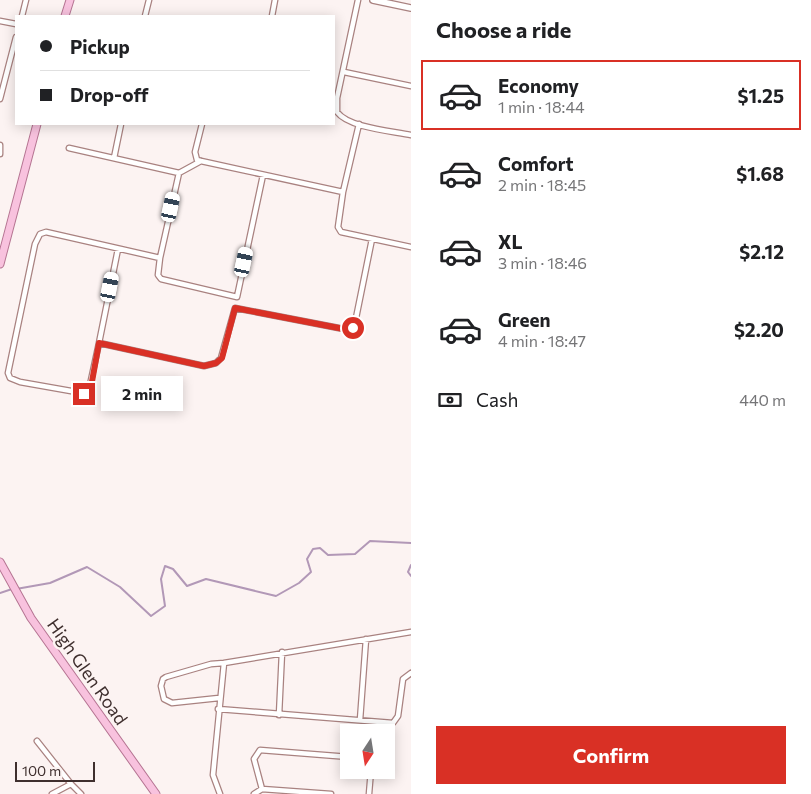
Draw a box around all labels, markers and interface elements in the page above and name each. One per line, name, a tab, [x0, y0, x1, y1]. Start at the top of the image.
text: Choose a ride	[436, 16, 571, 43]
text: Pickup	[70, 35, 130, 58]
icon: car	[438, 73, 483, 118]
text: Economy	[498, 74, 579, 97]
text: Drop-off	[70, 83, 149, 106]
text: $1.25	[738, 84, 784, 107]
text: 1 min · 18:44	[498, 97, 585, 116]
icon: car	[438, 151, 483, 196]
text: Comfort	[498, 152, 574, 175]
text: $1.68	[736, 162, 784, 185]
text: 2 min · 18:45	[498, 175, 586, 194]
car	[160, 191, 181, 223]
icon: car	[438, 229, 483, 274]
text: XL	[498, 230, 523, 253]
text: $2.12	[739, 240, 784, 263]
car	[233, 246, 254, 278]
text: 3 min · 18:46	[498, 253, 587, 272]
car	[99, 271, 120, 303]
icon: car	[438, 307, 483, 352]
text: Green	[498, 308, 550, 331]
route start	[342, 317, 364, 339]
text: $2.20	[734, 318, 784, 341]
text: 4 min · 18:47	[498, 331, 586, 350]
callout: 2 min	[102, 376, 184, 412]
route end	[73, 383, 95, 405]
text: 2 min	[122, 384, 162, 403]
icon: cash	[436, 386, 464, 414]
text: Cash	[476, 388, 518, 411]
text: 440 m	[739, 390, 786, 409]
street label: High Glen Road	[43, 614, 133, 729]
north arrow	[340, 724, 395, 779]
map controls	[340, 724, 395, 779]
button: Confirm	[436, 726, 786, 784]
scale bar	[15, 759, 95, 782]
text: 100 m	[22, 762, 61, 779]

